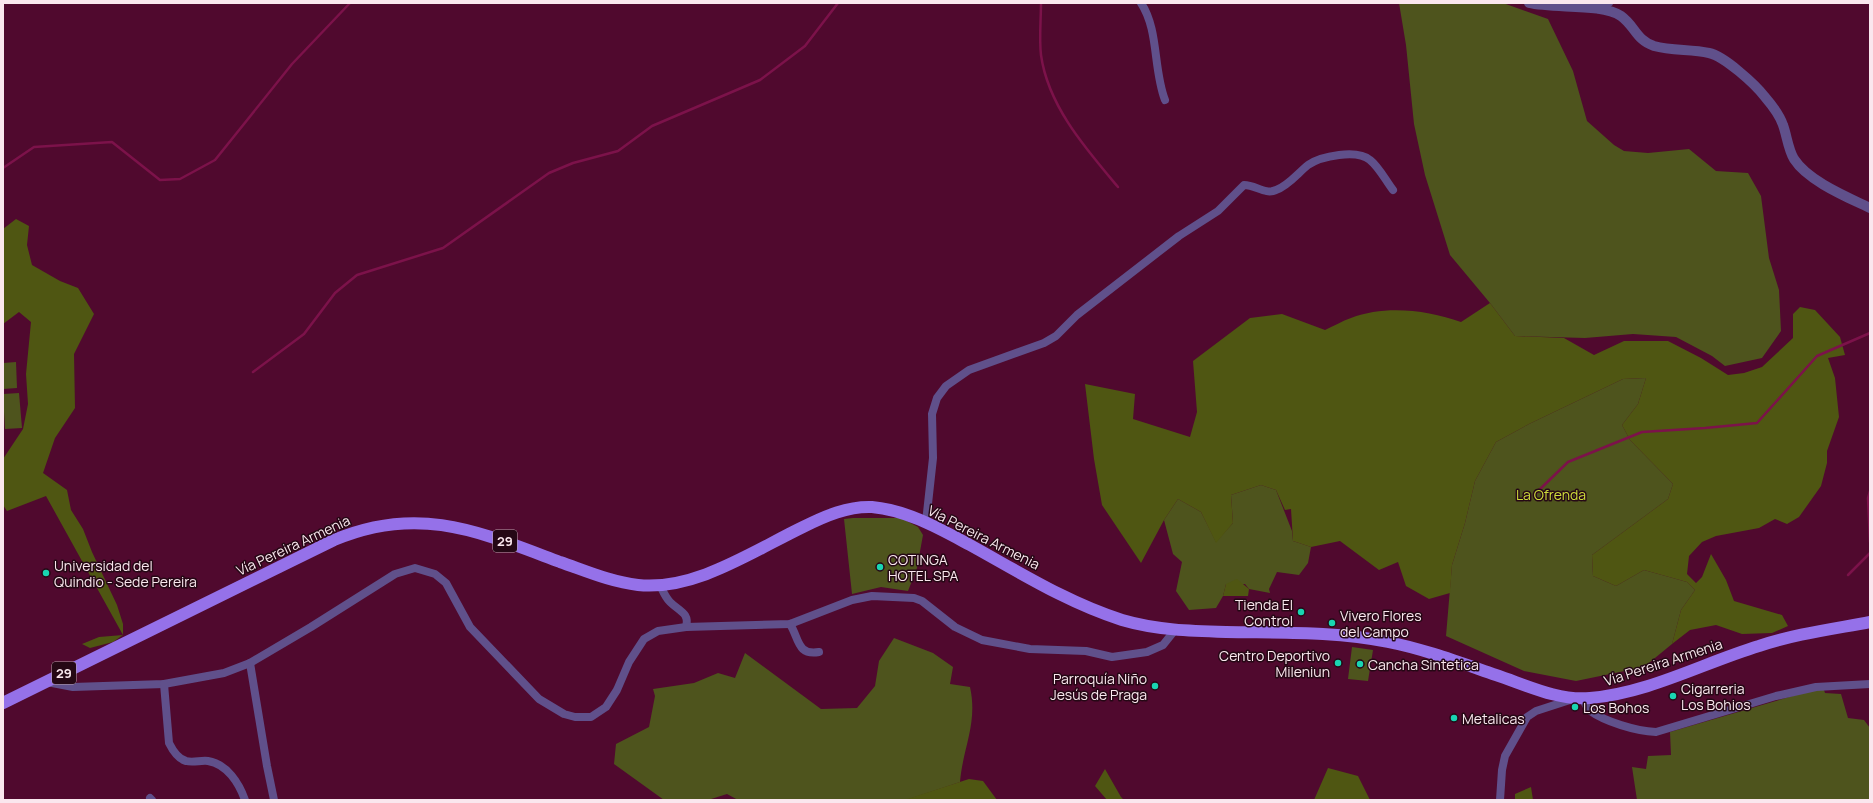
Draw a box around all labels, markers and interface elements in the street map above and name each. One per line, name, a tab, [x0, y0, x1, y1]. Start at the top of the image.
park label: La Ofrenda	[1516, 485, 1586, 504]
street label: Vía Pereira Armenia	[925, 501, 1043, 573]
street label: Vía Pereira Armenia	[233, 510, 353, 580]
road number: 29	[493, 530, 517, 552]
place label: COTINGA HOTEL SPA	[888, 550, 958, 585]
place label: Universidad del Quindio - Sede Pereira	[54, 556, 197, 591]
marker: COTINGA HOTEL SPA	[875, 562, 885, 572]
marker: Universidad del Quindio - Sede Pereira	[41, 568, 51, 578]
place label: Tienda El Control	[1235, 595, 1293, 630]
place label: Vivero Flores del Campo	[1340, 606, 1421, 641]
marker: Tienda El Control	[1296, 607, 1306, 617]
marker: Vivero Flores del Campo	[1327, 618, 1337, 628]
street label: Vía Pereira Armenia	[1601, 634, 1725, 690]
place label: Centro Deportivo Mileniun	[1219, 646, 1330, 681]
place label: Cancha Sintetica	[1368, 655, 1479, 674]
marker: Centro Deportivo Mileniun	[1333, 658, 1343, 668]
marker: Cancha Sintetica	[1355, 659, 1365, 669]
road number: 29	[52, 662, 76, 684]
place label: Parroquía Niño Jesús de Praga	[1050, 669, 1147, 704]
place label: Cigarreria Los Bohios	[1681, 679, 1751, 714]
marker: Parroquía Niño Jesús de Praga	[1150, 681, 1160, 691]
marker: Cigarreria Los Bohios	[1668, 691, 1678, 701]
place label: Los Bohos	[1583, 698, 1649, 717]
marker: Los Bohos	[1570, 702, 1580, 712]
place label: Metalicas	[1462, 709, 1525, 728]
marker: Metalicas	[1449, 713, 1459, 723]

